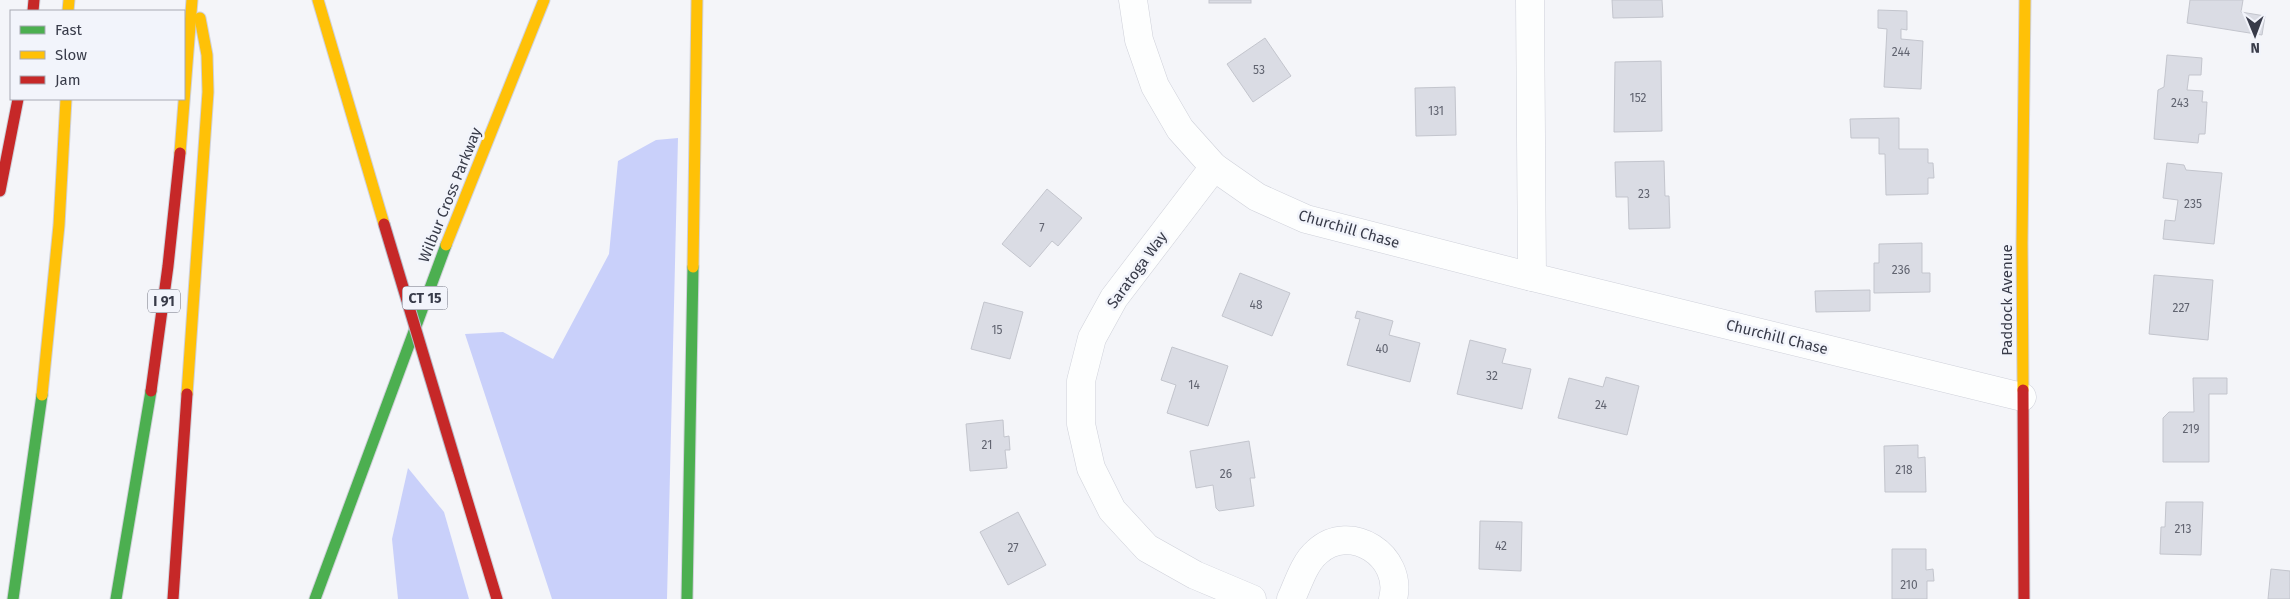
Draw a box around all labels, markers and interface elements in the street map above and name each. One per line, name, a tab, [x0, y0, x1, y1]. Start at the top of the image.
legend	[10, 10, 185, 100]
north arrow	[2230, 10, 2280, 60]
text: Fast	[55, 21, 82, 39]
text: N	[2250, 39, 2260, 56]
house number: 244	[1892, 45, 1911, 59]
text: Slow	[55, 46, 87, 64]
house number: 53	[1253, 63, 1265, 77]
text: Jam	[55, 71, 81, 89]
house number: 152	[1629, 91, 1647, 105]
house number: 243	[2171, 96, 2189, 110]
house number: 131	[1428, 104, 1444, 118]
street label: Wilbur Cross Parkway	[415, 124, 486, 265]
house number: 23	[1638, 187, 1650, 201]
house number: 235	[2184, 197, 2202, 211]
street label: Churchill Chase	[1296, 206, 1402, 252]
house number: 7	[1039, 221, 1045, 235]
street label: Saratoga Way	[1103, 228, 1171, 312]
street label: Paddock Avenue	[1998, 244, 2016, 356]
house number: 236	[1892, 263, 1910, 277]
road number: CT 15	[402, 286, 448, 310]
road number: I 91	[148, 290, 180, 312]
house number: 48	[1250, 298, 1263, 312]
house number: 227	[2172, 301, 2190, 315]
street label: Churchill Chase	[1724, 316, 1830, 358]
house number: 15	[991, 323, 1003, 337]
house number: 40	[1375, 342, 1389, 356]
house number: 32	[1486, 369, 1498, 383]
house number: 14	[1188, 378, 1200, 392]
house number: 24	[1595, 398, 1608, 412]
house number: 219	[2182, 422, 2200, 436]
house number: 21	[982, 438, 992, 452]
house number: 218	[1895, 463, 1913, 477]
house number: 26	[1220, 467, 1232, 481]
house number: 213	[2175, 522, 2191, 536]
house number: 42	[1495, 539, 1507, 553]
house number: 27	[1007, 541, 1019, 555]
house number: 210	[1900, 578, 1918, 592]

